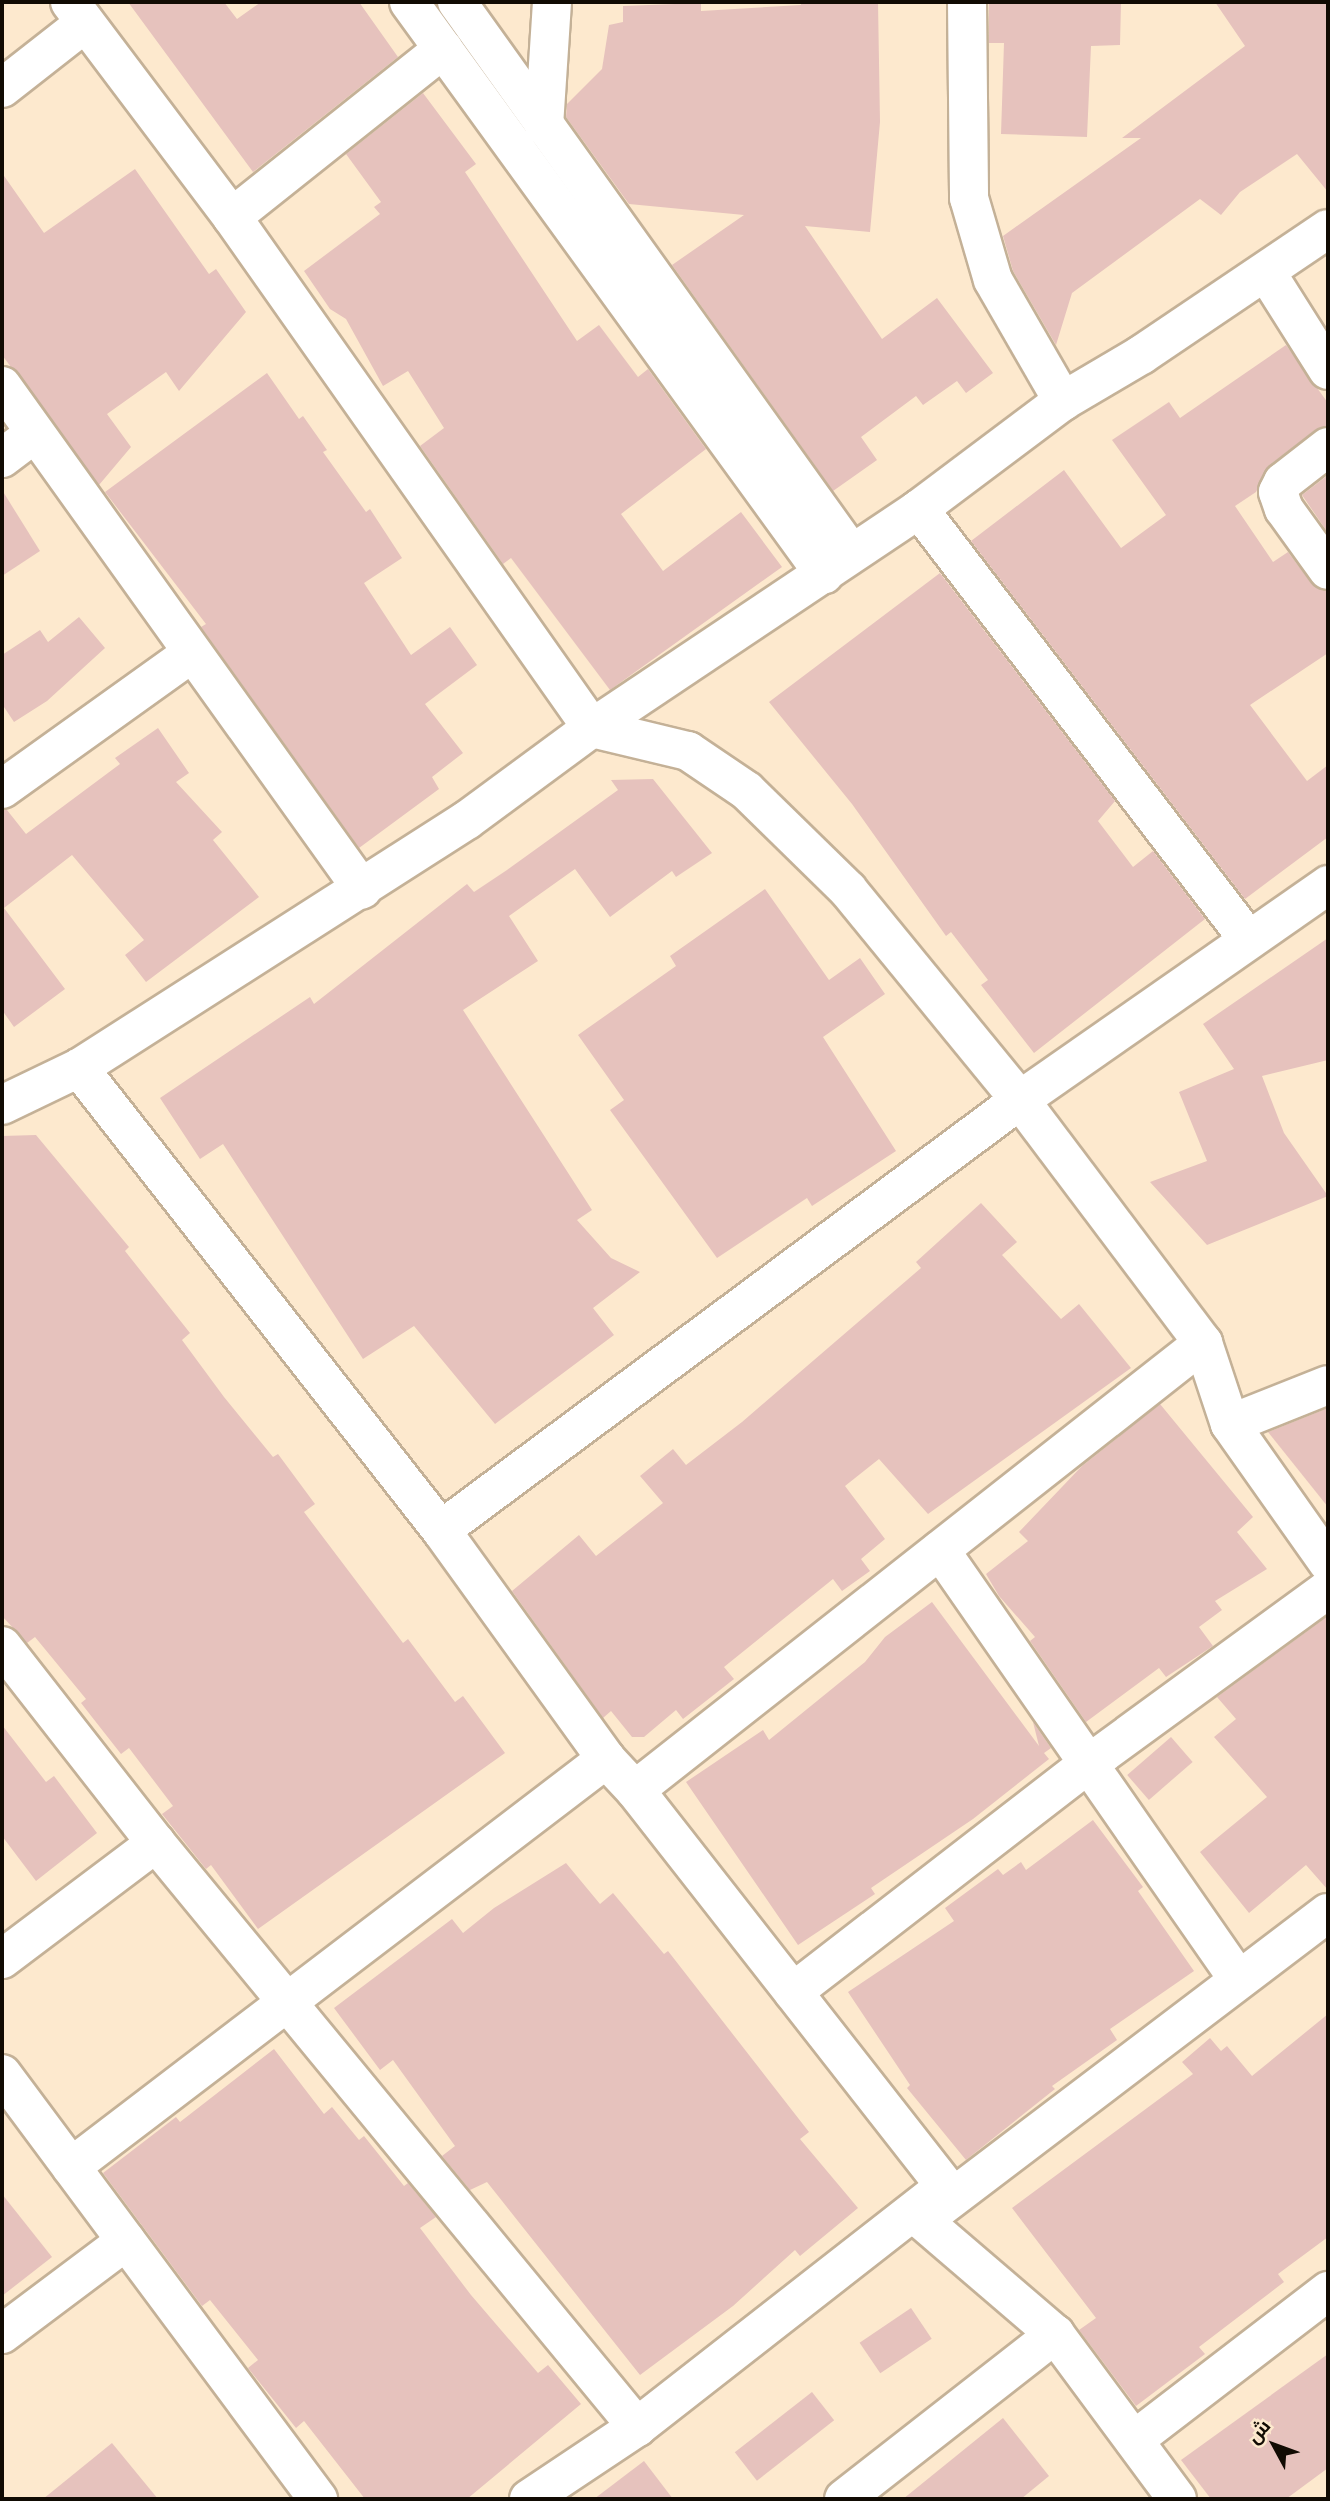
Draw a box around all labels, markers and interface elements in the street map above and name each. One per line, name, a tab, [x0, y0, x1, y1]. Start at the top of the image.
north arrow	[1239, 2410, 1309, 2480]
text: ش	[1241, 2414, 1274, 2448]

